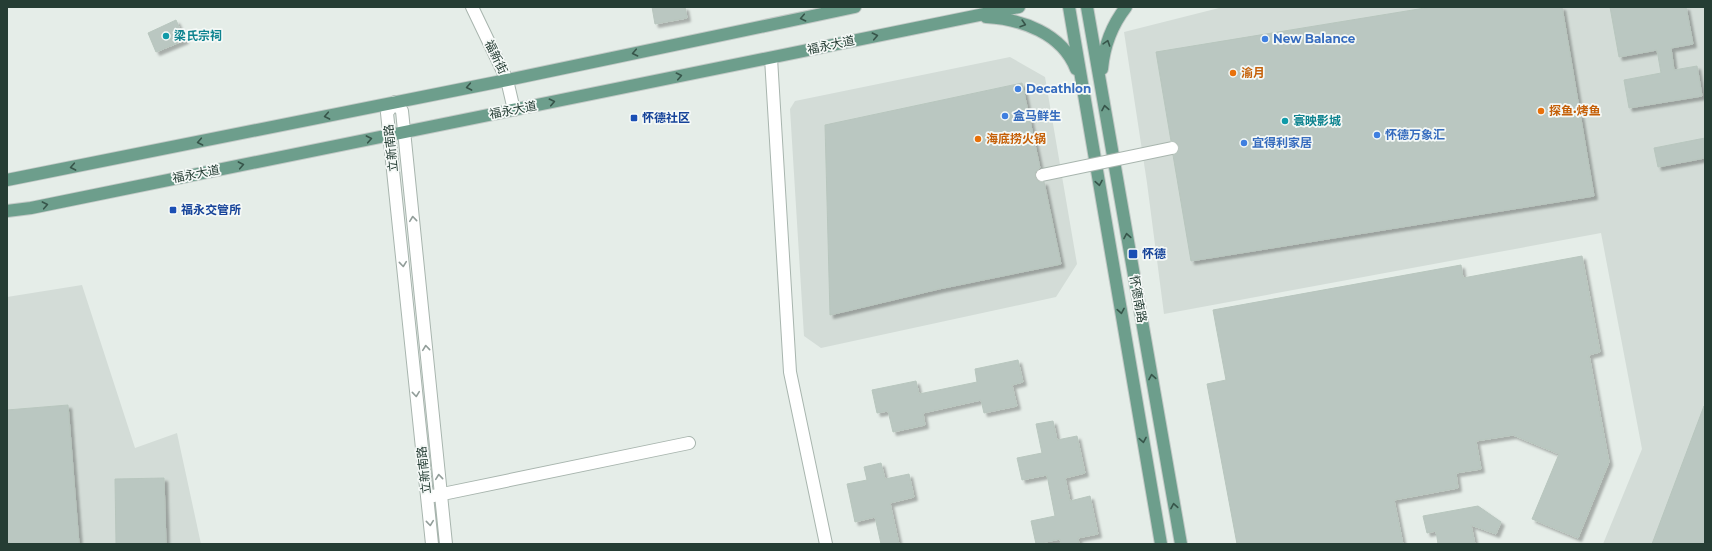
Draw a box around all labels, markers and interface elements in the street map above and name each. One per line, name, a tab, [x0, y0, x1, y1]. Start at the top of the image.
one-way arrow	[800, 13, 806, 21]
one-way arrow	[1019, 19, 1026, 28]
place label: 梁氏宗祠	[174, 28, 222, 43]
marker: 梁氏宗祠	[161, 31, 171, 41]
place label: New Balance	[1273, 31, 1356, 46]
street label: 福永大道	[806, 32, 856, 57]
one-way arrow	[872, 33, 879, 41]
marker: New Balance	[1260, 34, 1270, 44]
street label: 福新街	[482, 37, 511, 76]
one-way arrow	[1102, 40, 1111, 47]
one-way arrow	[632, 48, 638, 56]
place label: 渝月	[1241, 65, 1265, 80]
marker: 渝月	[1228, 68, 1238, 78]
one-way arrow	[676, 73, 683, 81]
place label: Decathlon	[1026, 81, 1091, 96]
one-way arrow	[465, 83, 472, 91]
marker: Decathlon	[1013, 84, 1023, 94]
street label: 福永大道	[488, 98, 538, 121]
one-way arrow	[549, 99, 555, 107]
place label: 探鱼·烤鱼	[1549, 103, 1601, 118]
one-way arrow	[1101, 104, 1110, 111]
marker: 探鱼·烤鱼	[1536, 106, 1546, 116]
place label: 盒马鲜生	[1013, 108, 1061, 123]
place label: 怀德社区	[642, 110, 690, 125]
one-way arrow	[324, 111, 331, 119]
marker: 盒马鲜生	[1000, 111, 1010, 121]
marker: 怀德社区	[629, 113, 639, 123]
place label: 寰映影城	[1293, 113, 1341, 128]
marker: 寰映影城	[1280, 116, 1290, 126]
street label: 立新南路	[381, 123, 400, 173]
place label: 怀德万象汇	[1385, 127, 1445, 142]
marker: 怀德万象汇	[1372, 130, 1382, 140]
place label: 海底捞火锅	[986, 131, 1046, 146]
marker: 海底捞火锅	[973, 134, 983, 144]
place label: 宜得利家居	[1252, 135, 1312, 150]
one-way arrow	[366, 136, 372, 144]
one-way arrow	[197, 137, 203, 145]
marker: 宜得利家居	[1239, 138, 1249, 148]
street label: 福永大道	[171, 162, 221, 185]
one-way arrow	[238, 162, 245, 170]
one-way arrow	[69, 163, 76, 171]
one-way arrow	[1094, 180, 1103, 186]
one-way arrow	[42, 201, 49, 209]
place label: 福永交管所	[181, 202, 241, 217]
marker: 福永交管所	[168, 205, 178, 215]
one-way arrow	[409, 216, 418, 222]
one-way arrow	[1124, 233, 1132, 239]
place label: 怀德	[1142, 246, 1166, 261]
marker: 怀德	[1127, 248, 1139, 260]
one-way arrow	[398, 261, 407, 267]
street label: 怀德南路	[1127, 274, 1150, 324]
one-way arrow	[1116, 308, 1125, 315]
one-way arrow	[422, 345, 431, 351]
one-way arrow	[1148, 374, 1157, 381]
one-way arrow	[412, 391, 421, 397]
one-way arrow	[1138, 437, 1147, 443]
street label: 立新南路	[414, 445, 433, 495]
one-way arrow	[435, 474, 444, 480]
one-way arrow	[1170, 502, 1179, 509]
one-way arrow	[425, 520, 434, 526]

